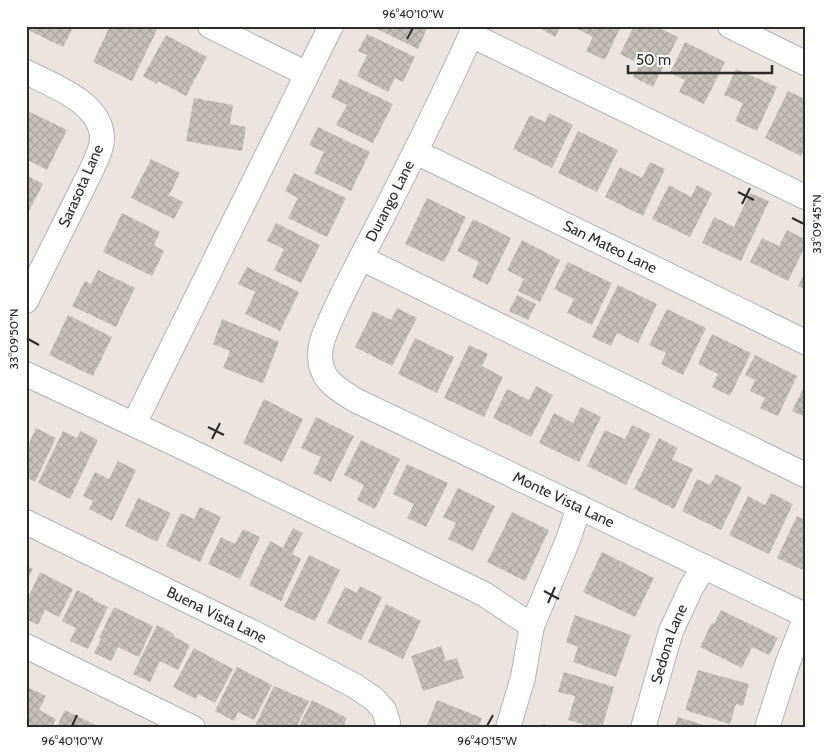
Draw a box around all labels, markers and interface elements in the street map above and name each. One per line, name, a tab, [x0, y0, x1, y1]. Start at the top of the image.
text: 96°40'10"W	[382, 6, 444, 21]
scale bar	[628, 42, 772, 74]
text: 50 m	[636, 51, 671, 69]
street label: Sarasota Lane	[55, 142, 107, 230]
street label: Durango Lane	[362, 157, 418, 245]
text: 33°09'45"N	[809, 194, 824, 254]
street label: San Mateo Lane	[560, 216, 660, 277]
text: 33°09'50"N	[6, 309, 21, 369]
street label: Monte Vista Lane	[510, 468, 617, 532]
street label: Buena Vista Lane	[164, 583, 270, 647]
street label: Sedona Lane	[647, 601, 691, 686]
text: 96°40'10"W	[41, 733, 103, 748]
text: 96°40'15"W	[457, 733, 517, 748]

